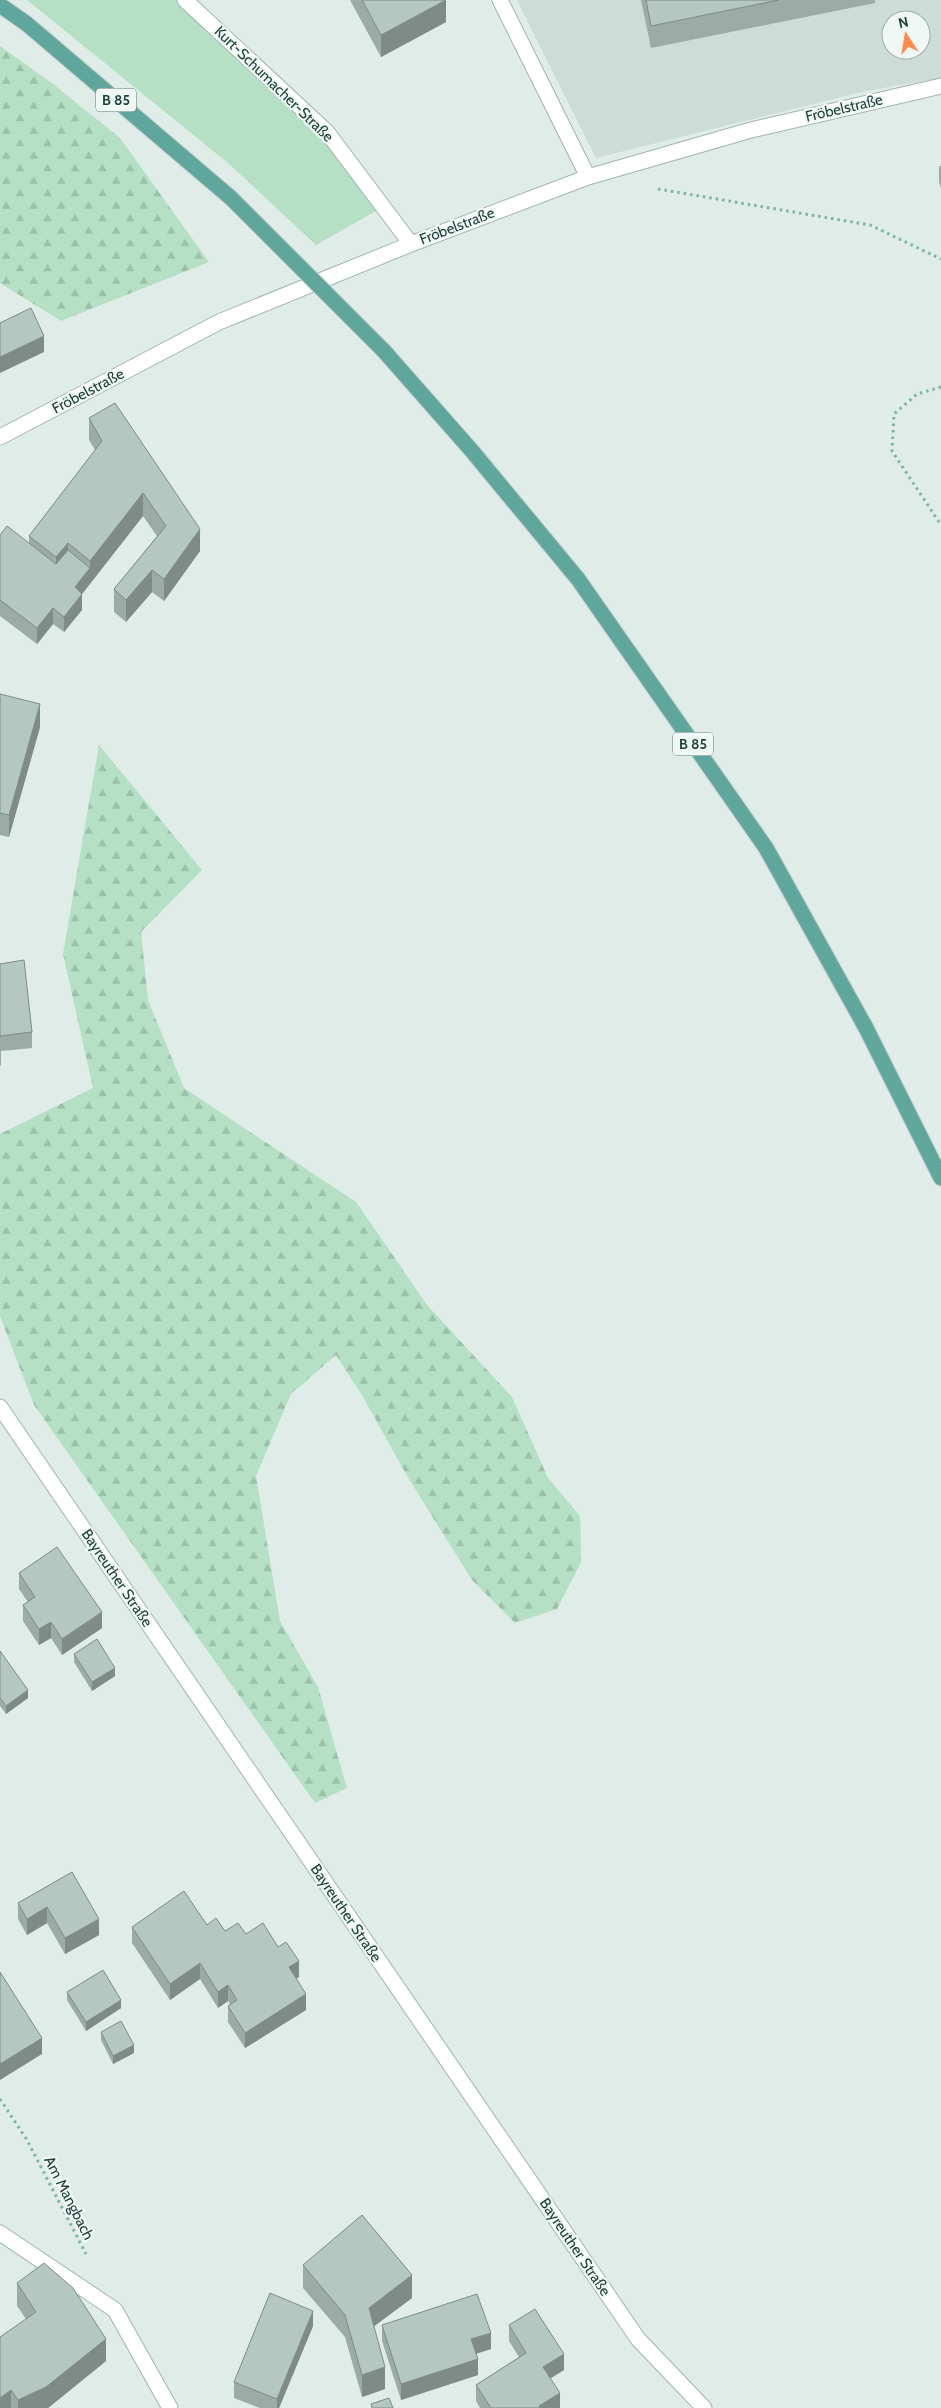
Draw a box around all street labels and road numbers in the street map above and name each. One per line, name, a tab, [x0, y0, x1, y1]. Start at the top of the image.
street label: Kurt-Schumacher-Straße	[211, 22, 338, 146]
road number: B 85	[96, 88, 136, 112]
street label: Fröbelstraße	[804, 90, 885, 126]
street label: Fröbelstraße	[417, 203, 497, 249]
street label: Fröbelstraße	[49, 364, 127, 417]
road number: B 85	[673, 732, 713, 756]
street label: Bayreuther Straße	[78, 1526, 157, 1631]
street label: Bayreuther Straße	[307, 1861, 386, 1966]
street label: Am Mangbach	[40, 2153, 98, 2243]
street label: Bayreuther Straße	[536, 2195, 615, 2300]

